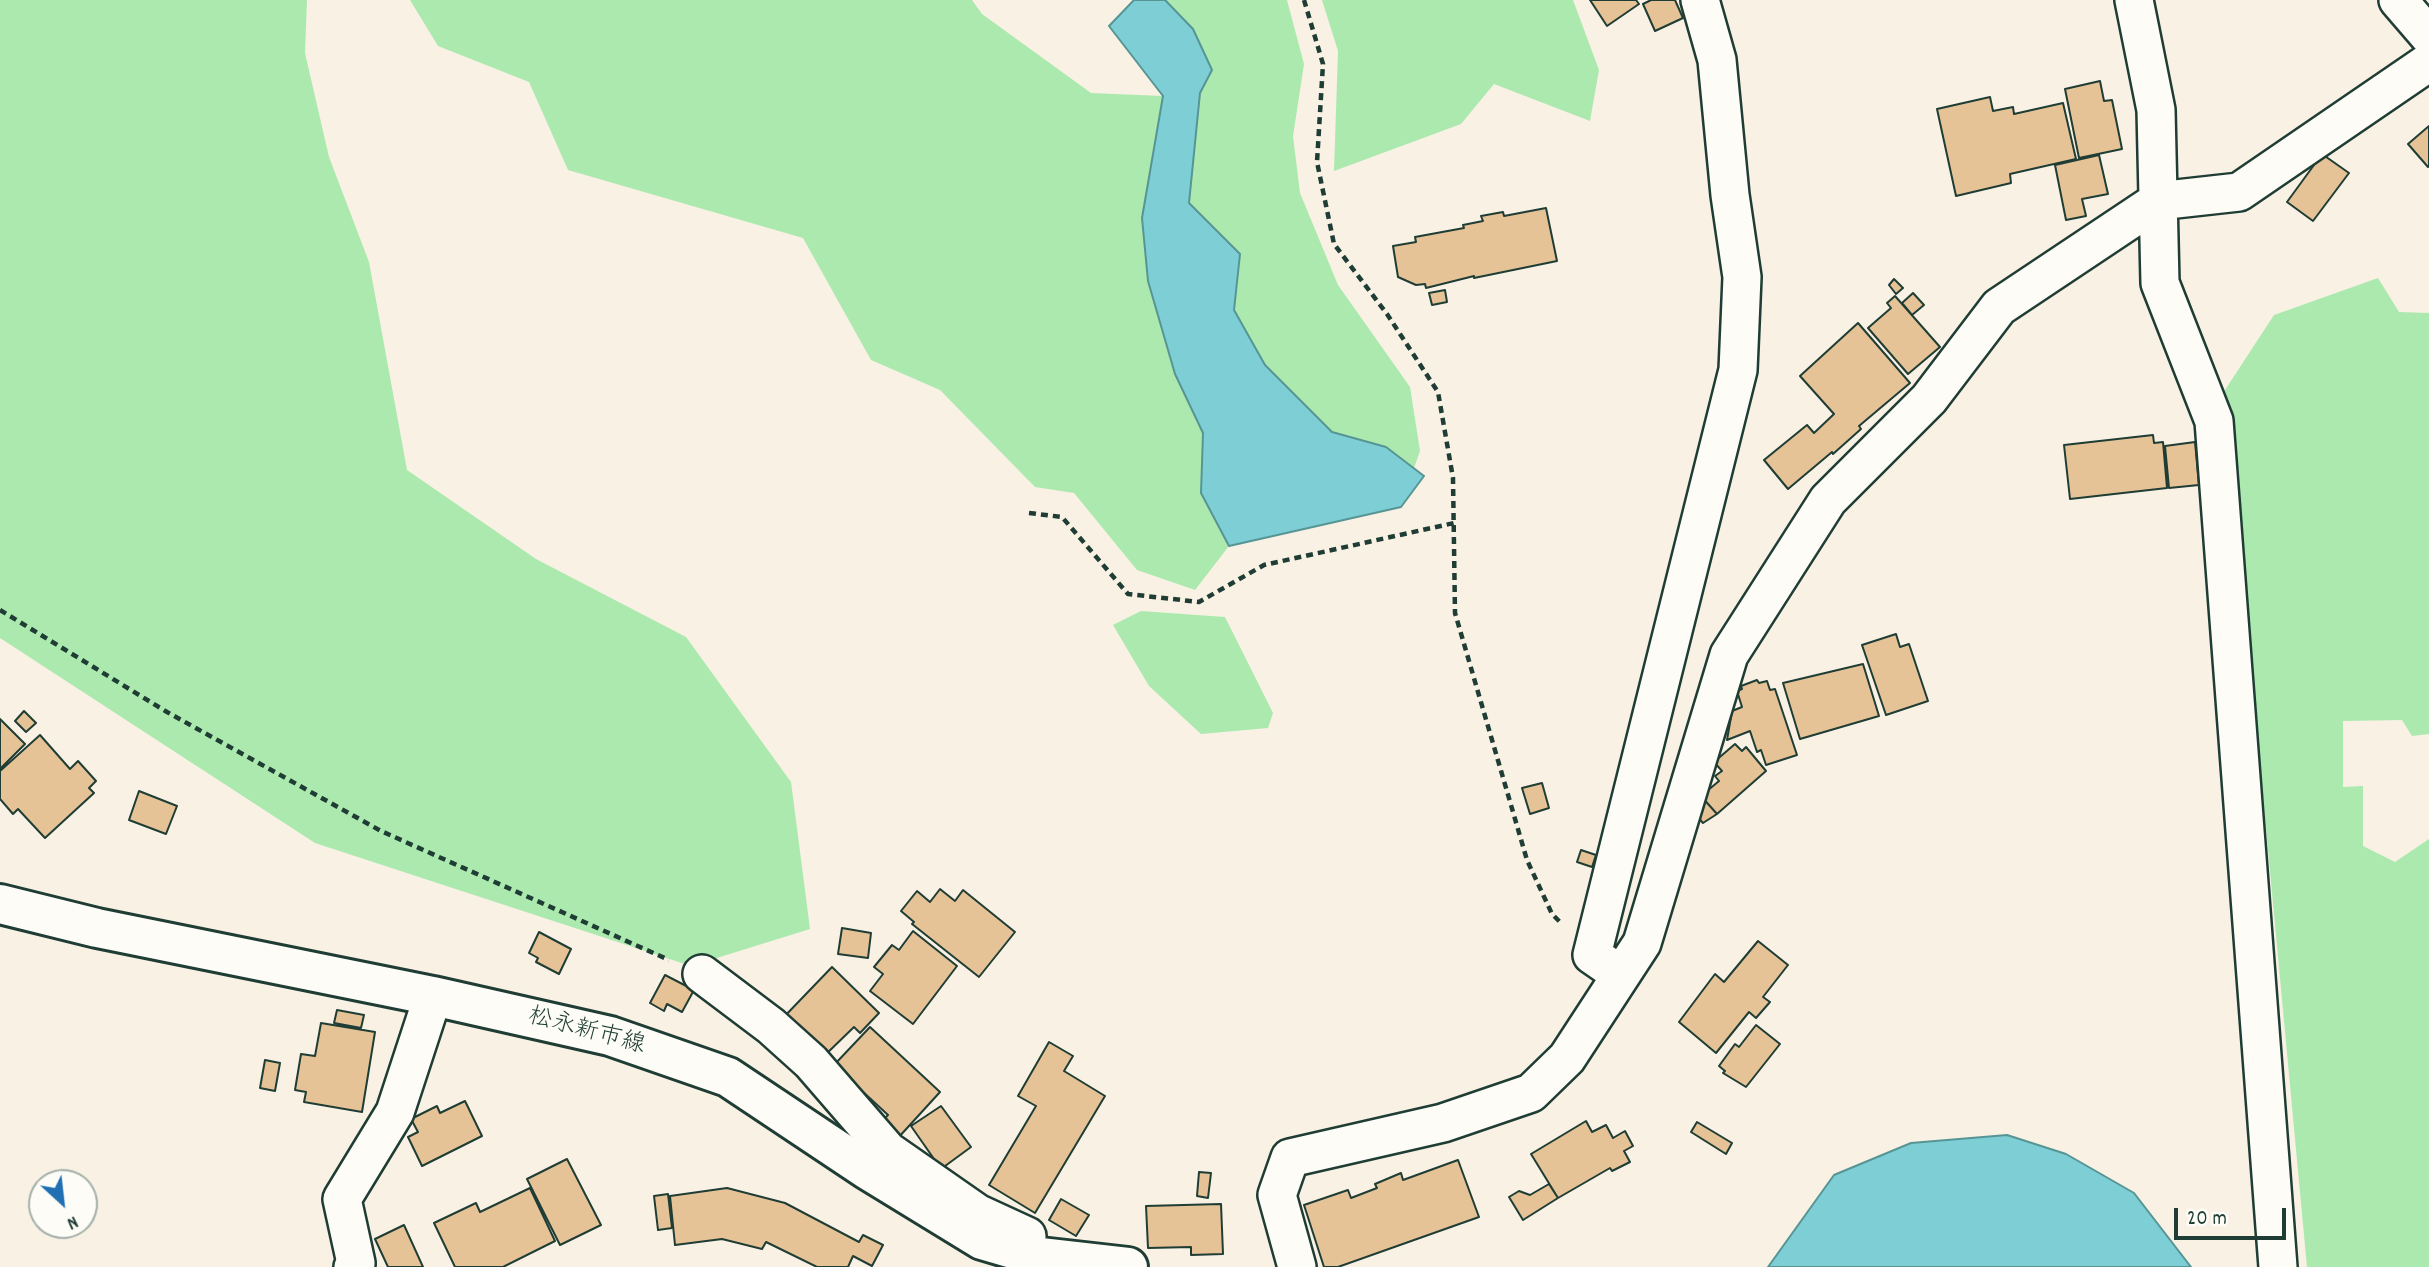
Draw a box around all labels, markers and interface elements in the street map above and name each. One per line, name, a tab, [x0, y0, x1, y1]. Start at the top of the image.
street label: 松永新市線	[524, 1004, 648, 1062]
north arrow	[28, 1169, 98, 1239]
scale bar	[2177, 1194, 2289, 1238]
text: 20 m	[2187, 1205, 2227, 1235]
text: N	[62, 1207, 82, 1236]

